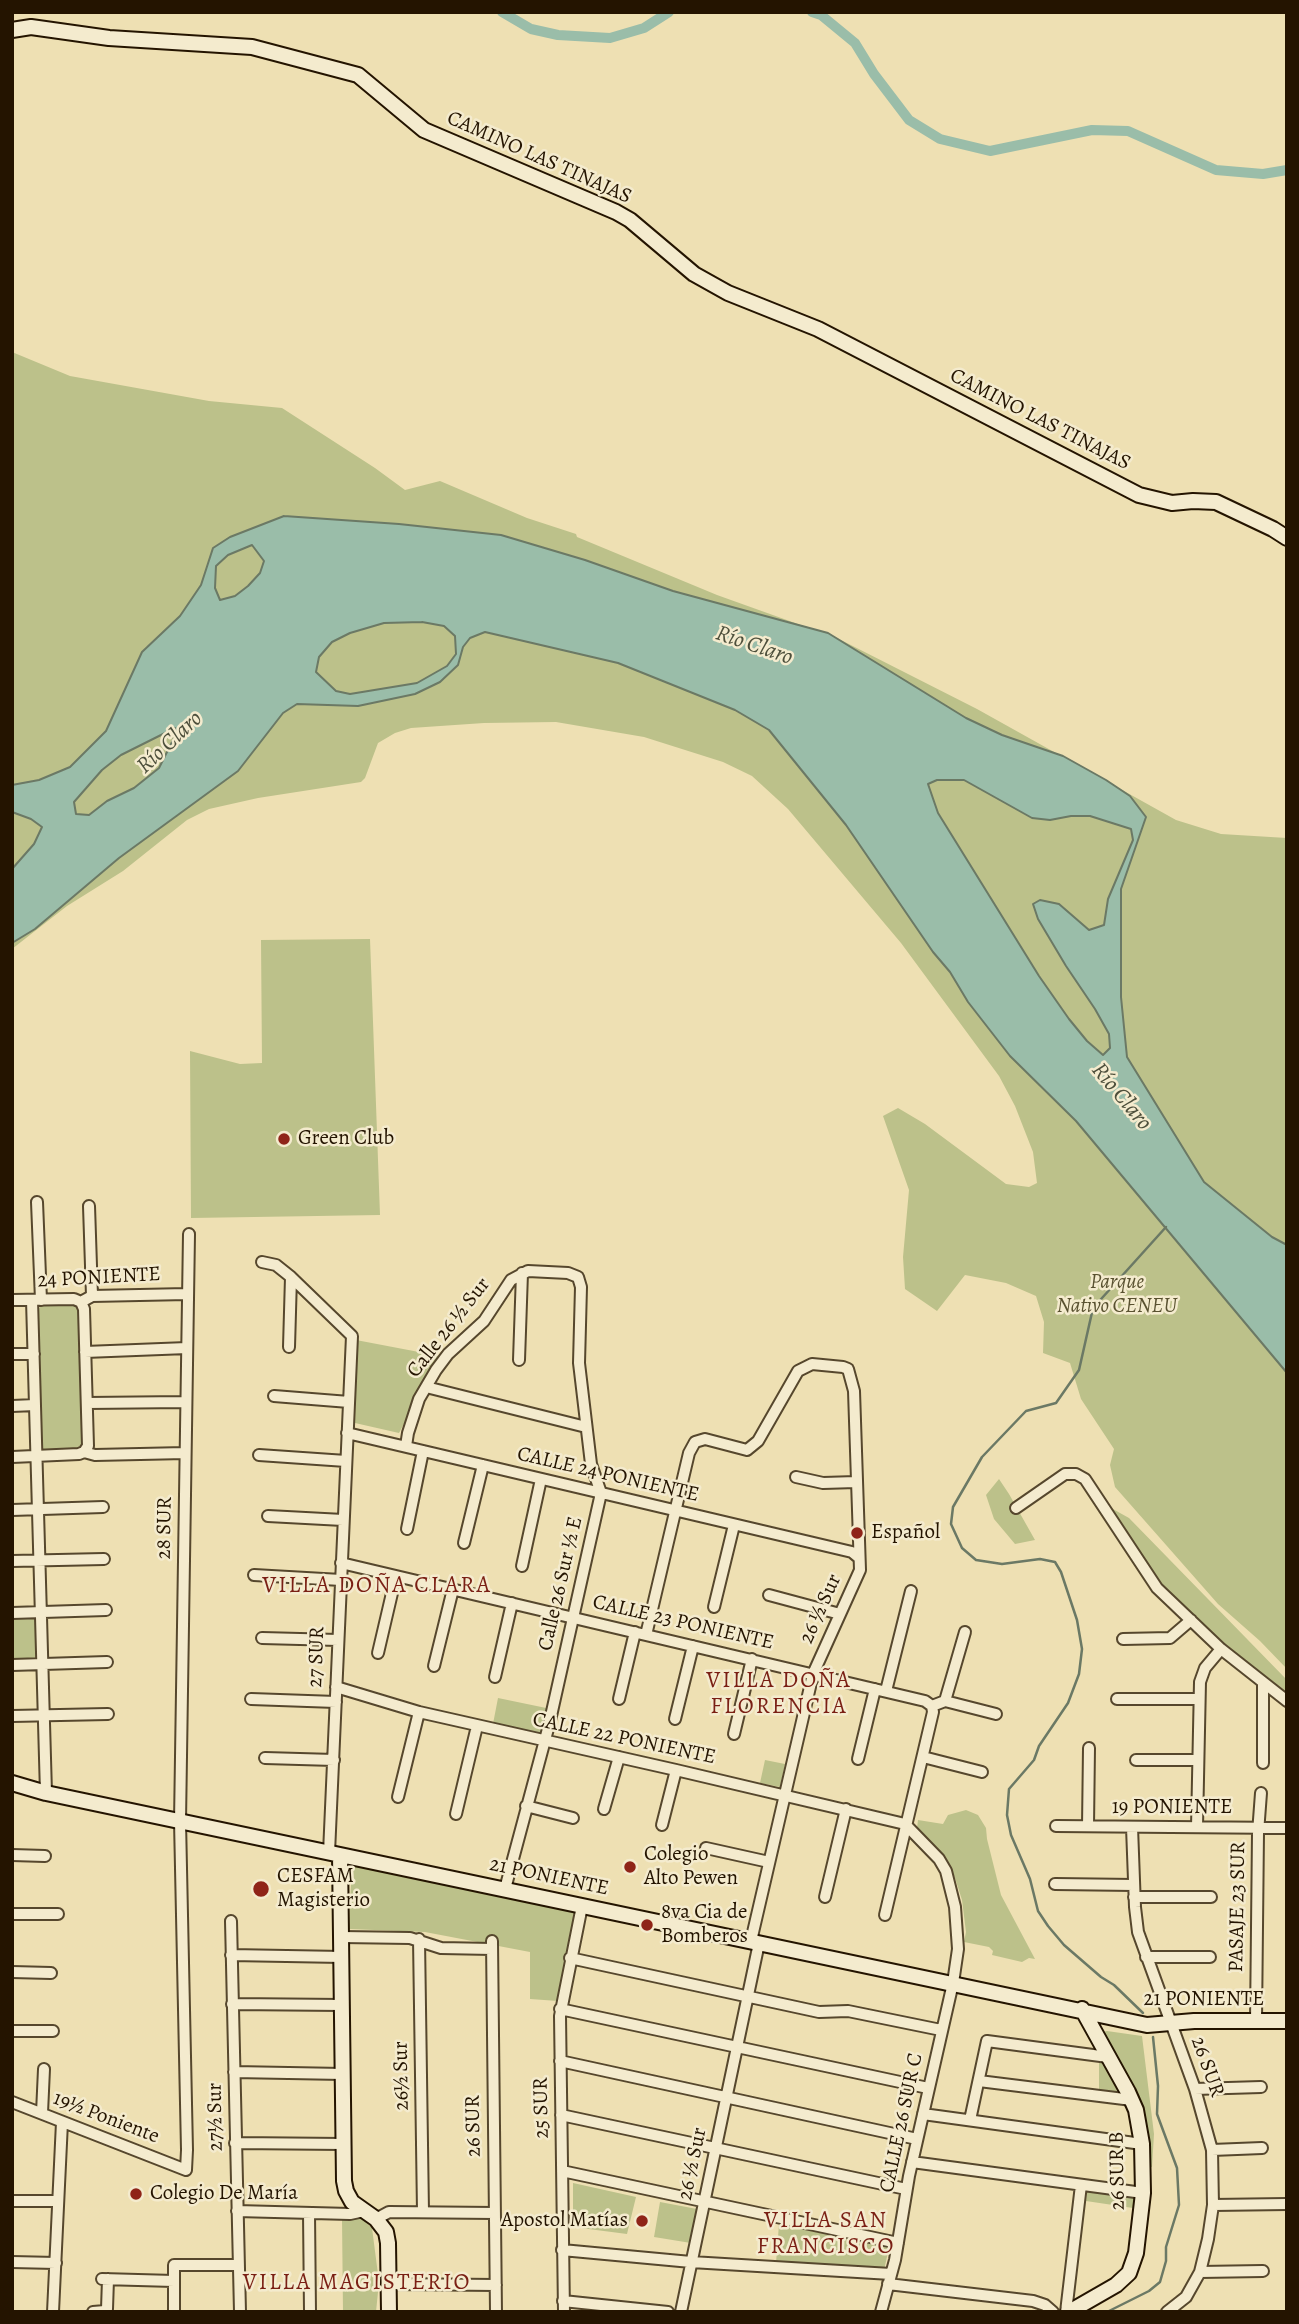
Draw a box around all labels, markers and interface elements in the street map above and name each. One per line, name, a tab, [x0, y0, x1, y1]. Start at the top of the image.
street label: CAMINO LAS TINAJAS	[443, 106, 635, 210]
street label: CAMINO LAS TINAJAS	[945, 364, 1135, 476]
water label: Río Claro	[712, 620, 796, 672]
water label: Río Claro	[131, 706, 209, 780]
water label: Río Claro	[1085, 1058, 1157, 1136]
place label: Green Club	[298, 1126, 394, 1152]
marker: Green Club	[276, 1131, 292, 1147]
street label: 24 PONIENTE	[37, 1262, 161, 1294]
park label: Parque Nativo CENEU	[1057, 1270, 1177, 1320]
street label: Calle 26 ½ Sur	[402, 1273, 496, 1383]
street label: CALLE 24 PONIENTE	[515, 1442, 701, 1508]
street label: 28 SUR	[152, 1496, 178, 1560]
street label: Calle 26 Sur ½ E	[533, 1515, 589, 1653]
place label: Español	[871, 1520, 940, 1546]
marker: Español	[849, 1525, 865, 1541]
street label: 26 ½ Sur	[795, 1570, 847, 1648]
district label: VILLA DOÑA CLARA	[264, 1572, 490, 1600]
street label: CALLE 23 PONIENTE	[590, 1590, 776, 1656]
street label: 27 SUR	[303, 1626, 331, 1688]
district label: VILLA DOÑA FLORENCIA	[707, 1667, 851, 1721]
street label: CALLE 22 PONIENTE	[530, 1707, 718, 1771]
street label: 19 PONIENTE	[1112, 1795, 1232, 1821]
street label: PASAJE 23 SUR	[1224, 1841, 1252, 1973]
place label: Colegio Alto Pewen	[644, 1842, 738, 1892]
street label: 21 PONIENTE	[487, 1852, 611, 1902]
marker: Colegio Alto Pewen	[622, 1859, 638, 1875]
place label: CESFAM Magisterio	[277, 1864, 370, 1914]
marker: CESFAM Magisterio	[251, 1879, 271, 1899]
place label: 8va Cia de Bomberos	[661, 1900, 748, 1950]
marker: 8va Cia de Bomberos	[639, 1917, 655, 1933]
street label: 21 PONIENTE	[1143, 1987, 1265, 2013]
street label: 26 SUR	[1185, 2034, 1229, 2100]
street label: 26½ Sur	[389, 2041, 415, 2111]
street label: CALLE 26 SUR C	[875, 2051, 929, 2195]
street label: 25 SUR	[529, 2077, 555, 2139]
street label: 27½ Sur	[203, 2083, 229, 2151]
street label: 19½ Poniente	[49, 2086, 163, 2150]
street label: 26 SUR	[461, 2095, 487, 2157]
street label: 26 ½ Sur	[673, 2125, 713, 2203]
street label: 26 SUR B	[1105, 2131, 1131, 2211]
place label: Colegio De María	[150, 2181, 298, 2207]
marker: Colegio De María	[128, 2186, 144, 2202]
district label: VILLA SAN FRANCISCO	[758, 2207, 894, 2261]
place label: Apostol Matías	[501, 2208, 628, 2234]
marker: Apostol Matías	[634, 2213, 650, 2229]
district label: VILLA MAGISTERIO	[245, 2269, 469, 2297]

